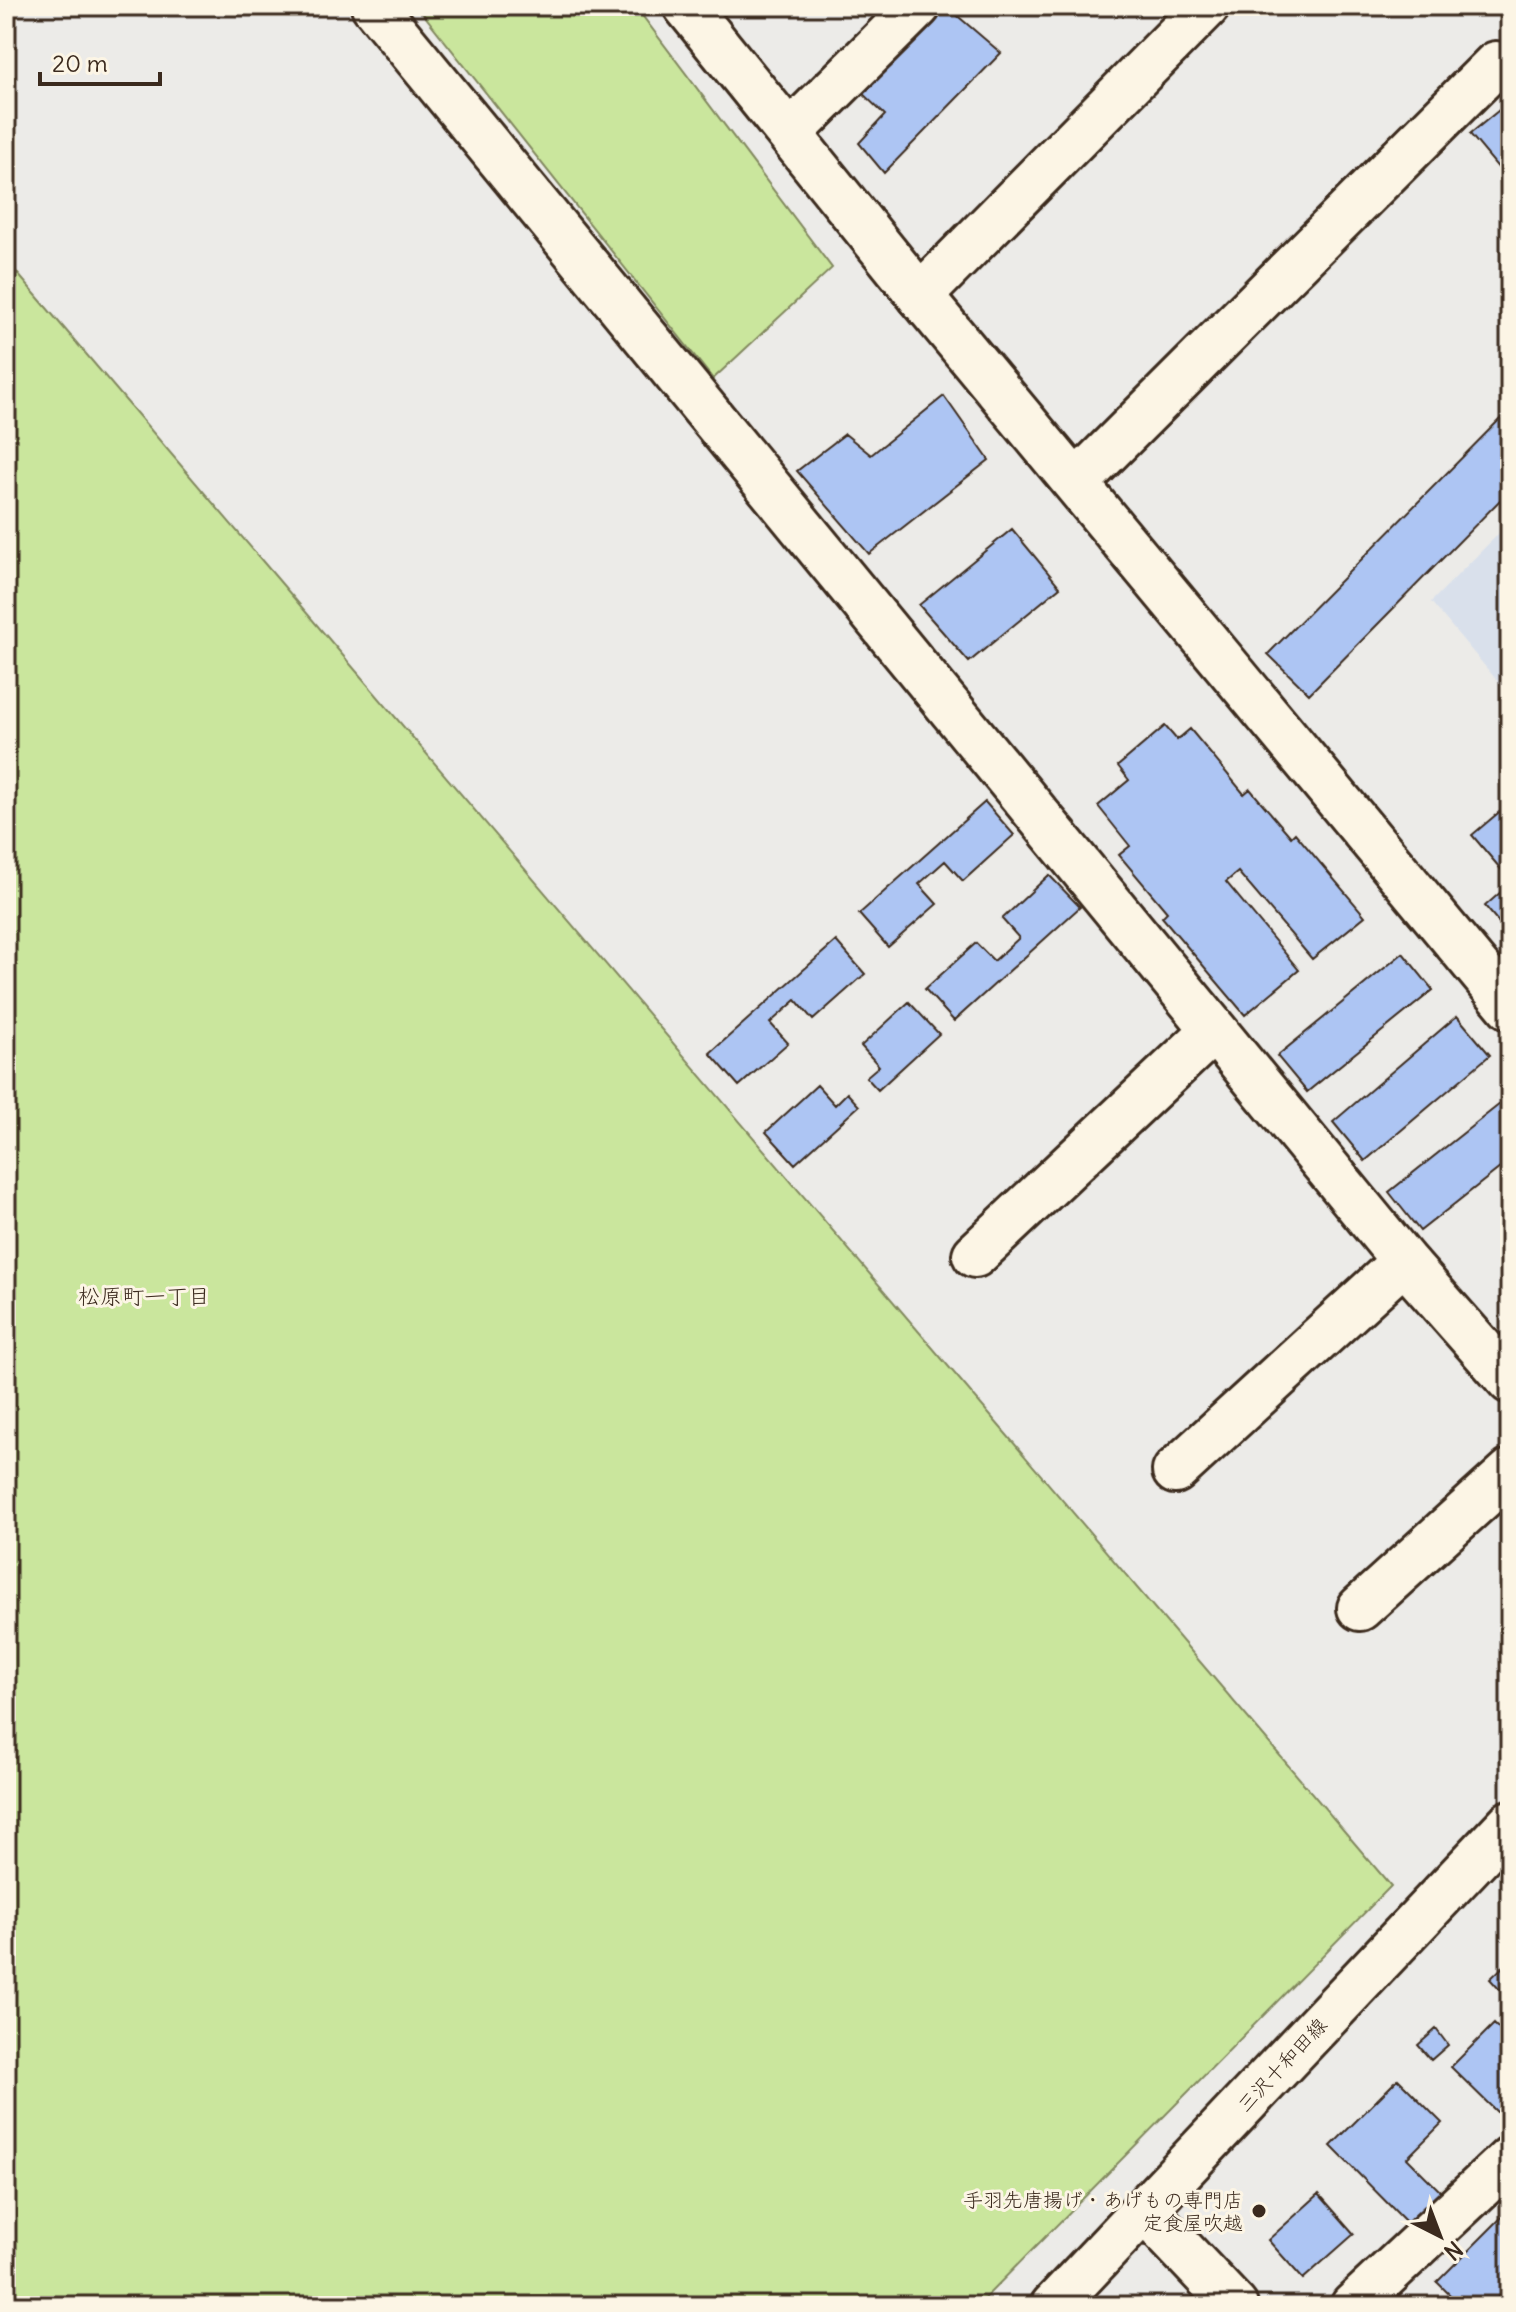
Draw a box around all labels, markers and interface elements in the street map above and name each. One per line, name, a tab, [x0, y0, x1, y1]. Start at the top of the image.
scale bar	[40, 36, 160, 86]
text: 20 m	[52, 48, 108, 78]
district label: 松原町一丁目	[78, 1282, 210, 1310]
street label: 三沢十和田線	[1232, 2012, 1332, 2117]
place label: 手羽先唐揚げ・あげもの専門店 定食屋吹越	[963, 2187, 1243, 2235]
north arrow	[1400, 2196, 1480, 2276]
marker: 手羽先唐揚げ・あげもの専門店 定食屋吹越	[1250, 2202, 1268, 2220]
text: N	[1438, 2235, 1468, 2266]

